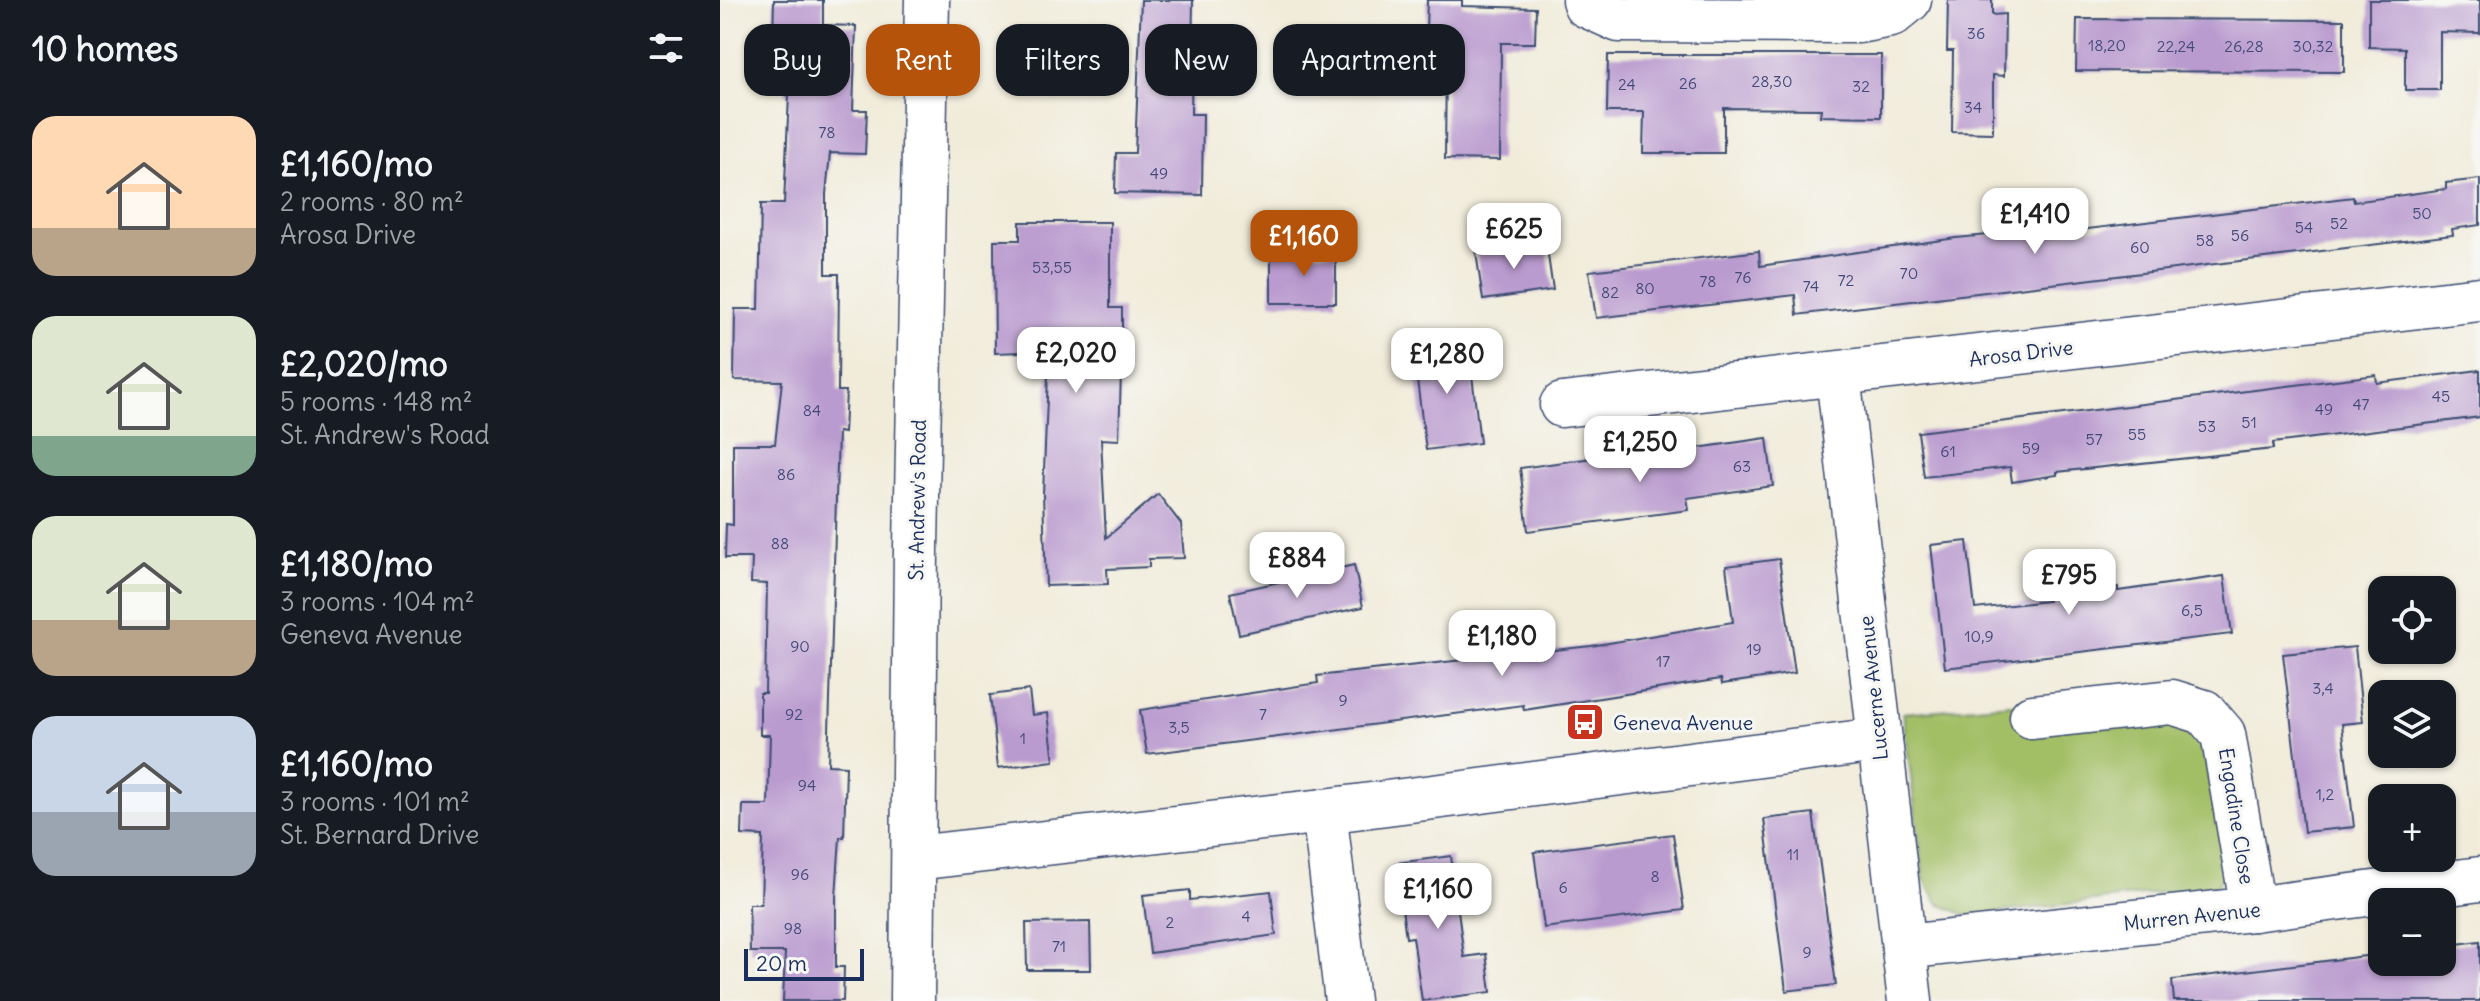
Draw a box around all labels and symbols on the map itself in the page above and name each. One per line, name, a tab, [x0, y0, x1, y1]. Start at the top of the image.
house number: 36	[1967, 23, 1985, 43]
house number: 18,20	[2088, 35, 2126, 55]
house number: 22,24	[2157, 36, 2195, 56]
house number: 26,28	[2224, 36, 2264, 56]
house number: 30,32	[2293, 36, 2334, 56]
house number: 28,30	[1752, 71, 1792, 91]
house number: 26	[1679, 73, 1697, 93]
house number: 24	[1618, 74, 1636, 94]
house number: 32	[1852, 76, 1870, 96]
house number: 34	[1964, 97, 1982, 117]
house number: 78	[818, 122, 836, 142]
house number: 49	[1150, 163, 1168, 183]
pin: £1,410	[1970, 188, 2100, 256]
pin: £625	[1467, 203, 1561, 271]
house number: 50	[2412, 203, 2432, 223]
pin: £1,160	[1239, 210, 1369, 278]
house number: 52	[2330, 213, 2348, 233]
house number: 54	[2295, 217, 2313, 237]
house number: 56	[2231, 225, 2249, 245]
house number: 58	[2196, 230, 2214, 250]
house number: 60	[2130, 237, 2150, 257]
house number: 53,55	[1032, 257, 1072, 277]
house number: 70	[1900, 263, 1918, 283]
house number: 76	[1735, 267, 1751, 287]
house number: 72	[1838, 270, 1855, 290]
house number: 78	[1699, 271, 1717, 291]
house number: 74	[1803, 276, 1819, 296]
house number: 80	[1635, 278, 1655, 298]
house number: 82	[1601, 282, 1619, 302]
pin: £2,020	[1011, 327, 1141, 395]
pin: £1,280	[1382, 328, 1512, 396]
street label: Arosa Drive	[1968, 334, 2074, 372]
house number: 45	[2432, 386, 2450, 406]
house number: 47	[2353, 394, 2370, 414]
house number: 49	[2315, 399, 2333, 419]
house number: 84	[803, 400, 821, 420]
house number: 51	[2241, 412, 2257, 432]
pin: £1,250	[1575, 416, 1705, 484]
house number: 53	[2198, 416, 2216, 436]
street label: St. Andrew's Road	[903, 419, 931, 581]
house number: 55	[2128, 424, 2146, 444]
house number: 57	[2085, 429, 2103, 449]
house number: 59	[2022, 438, 2040, 458]
house number: 61	[1940, 441, 1956, 461]
house number: 63	[1733, 456, 1751, 476]
house number: 86	[777, 464, 795, 484]
pin: £884	[1250, 532, 1344, 600]
house number: 88	[771, 533, 789, 553]
pin: £795	[2022, 549, 2116, 617]
house number: 6,5	[2181, 600, 2203, 620]
pin: £1,180	[1437, 610, 1567, 678]
street label: Lucerne Avenue	[1853, 615, 1893, 761]
house number: 10,9	[1964, 626, 1994, 646]
house number: 90	[790, 636, 810, 656]
house number: 19	[1746, 639, 1762, 659]
house number: 17	[1656, 651, 1670, 671]
house number: 3,4	[2312, 678, 2334, 698]
house number: 9	[1338, 690, 1348, 710]
bus stop icon: Geneva Avenue	[1564, 701, 1606, 743]
house number: 92	[785, 704, 803, 724]
house number: 7	[1259, 704, 1267, 724]
place label: Geneva Avenue	[1613, 710, 1753, 735]
house number: 3,5	[1168, 717, 1190, 737]
house number: 1	[1020, 728, 1026, 748]
street label: Engadine Close	[2214, 746, 2260, 886]
house number: 94	[798, 775, 816, 795]
house number: 1,2	[2316, 784, 2334, 804]
house number: 11	[1787, 844, 1799, 864]
pin: £1,160	[1373, 863, 1503, 931]
house number: 96	[791, 864, 809, 884]
house number: 8	[1650, 866, 1660, 886]
house number: 6	[1558, 877, 1568, 897]
street label: Murren Avenue	[2122, 896, 2262, 936]
house number: 4	[1241, 906, 1251, 926]
house number: 2	[1166, 912, 1175, 932]
house number: 98	[784, 918, 802, 938]
house number: 71	[1052, 936, 1066, 956]
house number: 9	[1802, 942, 1812, 962]
scale bar	[744, 945, 864, 981]

